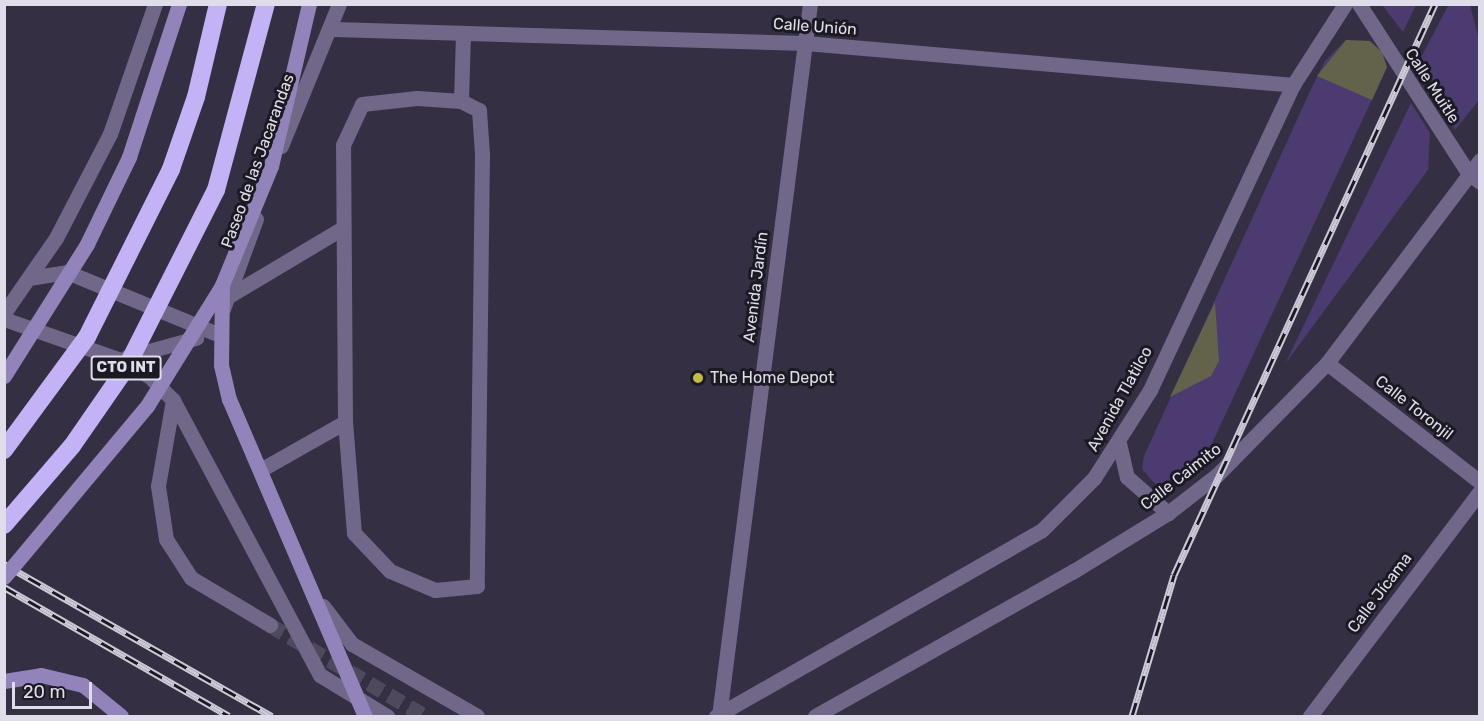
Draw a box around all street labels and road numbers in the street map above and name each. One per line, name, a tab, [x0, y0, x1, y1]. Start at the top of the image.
street label: Calle Unión	[773, 15, 857, 39]
street label: Calle Muitle	[1401, 45, 1463, 127]
street label: Paseo de las Jacarandas	[218, 71, 298, 251]
street label: Avenida Jardín	[740, 230, 772, 344]
street label: Avenida Tlatilco	[1083, 343, 1157, 455]
road number: CTO INT	[90, 356, 162, 380]
street label: Calle Toronjil	[1371, 372, 1457, 444]
street label: Calle Caimito	[1137, 440, 1225, 514]
street label: Calle Jícama	[1344, 549, 1416, 637]

